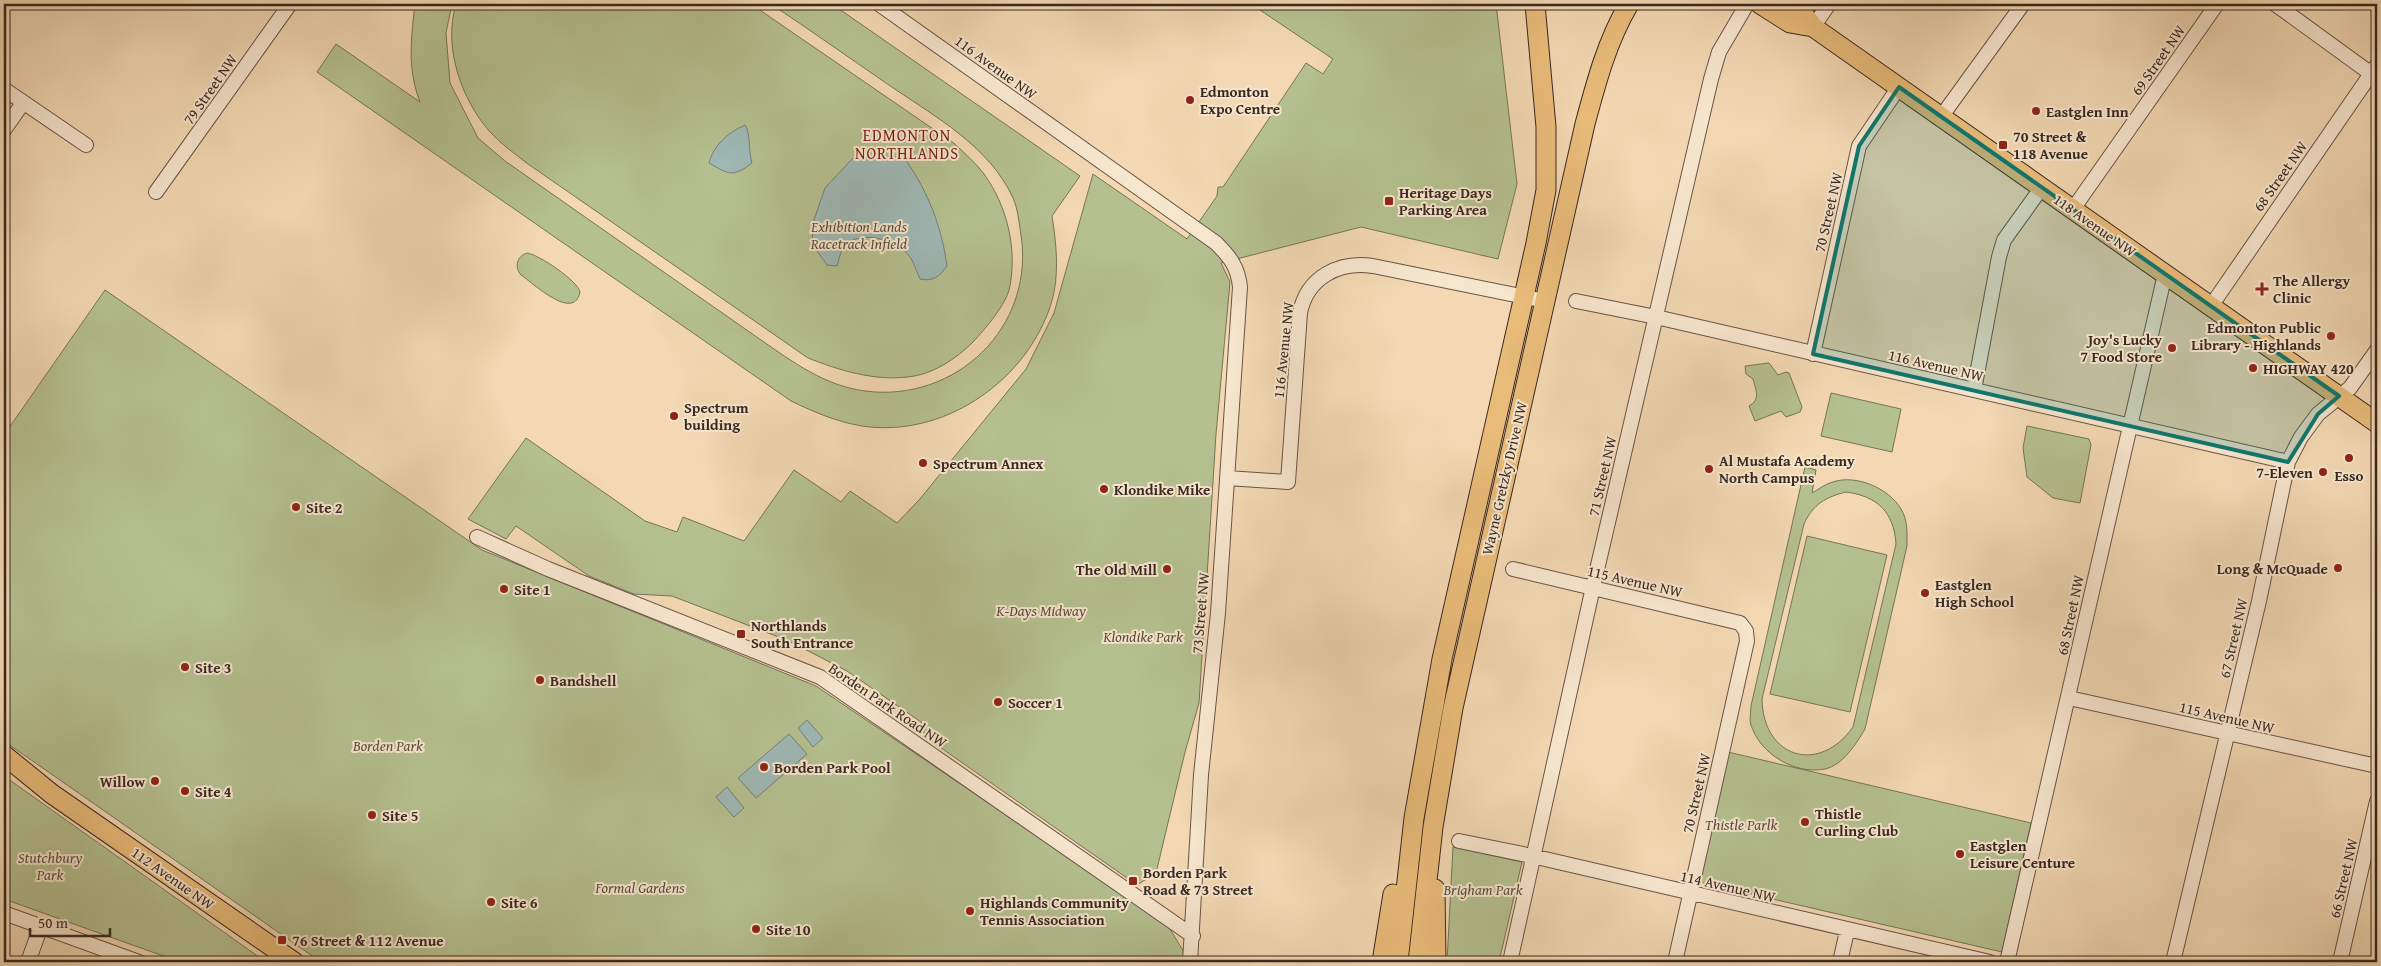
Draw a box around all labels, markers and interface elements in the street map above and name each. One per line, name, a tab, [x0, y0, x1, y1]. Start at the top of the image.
street label: 69 Street NW	[2126, 20, 2190, 99]
street label: 116 Avenue NW	[951, 30, 1042, 104]
street label: 79 Street NW	[178, 49, 242, 128]
place label: Edmonton Expo Centre	[1200, 81, 1280, 119]
marker: Edmonton Expo Centre	[1184, 94, 1196, 106]
place label: Eastglen Inn	[2046, 101, 2129, 122]
marker: Eastglen Inn	[2030, 105, 2042, 117]
district label: EDMONTON NORTHLANDS	[855, 123, 959, 165]
place label: 70 Street & 118 Avenue	[2013, 126, 2088, 164]
street label: 68 Street NW	[2248, 136, 2312, 215]
marker: 70 Street & 118 Avenue	[1997, 139, 2009, 151]
street label: 70 Street NW	[1809, 170, 1847, 254]
place label: Heritage Days Parking Area	[1399, 182, 1492, 220]
street label: 118 Avenue NW	[2049, 189, 2141, 262]
marker: Heritage Days Parking Area	[1383, 195, 1395, 207]
park label: Exhibition Lands Racetrack Infield	[810, 216, 908, 254]
place label: The Allergy Clinic	[2273, 270, 2350, 308]
marker: The Allergy Clinic	[2255, 282, 2269, 296]
street label: 116 Avenue NW	[1267, 300, 1299, 399]
place label: Edmonton Public Library - Highlands	[2191, 317, 2321, 355]
place label: Joy's Lucky 7 Food Store	[2080, 329, 2162, 367]
marker: Edmonton Public Library - Highlands	[2325, 330, 2337, 342]
marker: Joy's Lucky 7 Food Store	[2166, 342, 2178, 354]
street label: 116 Avenue NW	[1886, 344, 1986, 386]
place label: HIGHWAY 420	[2263, 358, 2354, 379]
marker: HIGHWAY 420	[2247, 362, 2259, 374]
place label: Spectrum building	[684, 397, 749, 435]
street label: Wayne Gretzky Drive NW	[1476, 399, 1532, 557]
marker: Spectrum building	[668, 410, 680, 422]
street label: 71 Street NW	[1583, 434, 1621, 518]
place label: Al Mustafa Academy North Campus	[1719, 450, 1855, 488]
marker: Esso	[2343, 452, 2355, 464]
place label: Spectrum Annex	[933, 453, 1043, 474]
marker: Spectrum Annex	[917, 457, 929, 469]
place label: 7-Eleven	[2256, 462, 2313, 483]
marker: Al Mustafa Academy North Campus	[1703, 463, 1715, 475]
place label: Esso	[2335, 465, 2363, 486]
marker: 7-Eleven	[2317, 466, 2329, 478]
place label: Klondike Mike	[1114, 479, 1210, 500]
marker: Klondike Mike	[1098, 483, 1110, 495]
place label: Site 2	[306, 497, 343, 518]
marker: Site 2	[290, 501, 302, 513]
place label: Long & McQuade	[2217, 558, 2328, 579]
place label: The Old Mill	[1076, 559, 1157, 580]
street label: 115 Avenue NW	[1585, 560, 1685, 602]
marker: Long & McQuade	[2332, 562, 2344, 574]
marker: The Old Mill	[1161, 563, 1173, 575]
street label: 73 Street NW	[1186, 571, 1214, 655]
street label: 68 Street NW	[2051, 573, 2089, 657]
place label: Eastglen High School	[1935, 574, 2015, 612]
place label: Site 1	[514, 579, 551, 600]
marker: Site 1	[498, 583, 510, 595]
marker: Eastglen High School	[1919, 587, 1931, 599]
street label: 67 Street NW	[2214, 596, 2252, 680]
park label: K-Days Midway	[995, 600, 1086, 621]
place label: Northlands South Entrance	[751, 615, 853, 653]
park label: Klondike Park	[1102, 626, 1183, 647]
marker: Northlands South Entrance	[735, 628, 747, 640]
place label: Site 3	[195, 657, 232, 678]
street label: Borden Park Road NW	[825, 658, 951, 753]
marker: Site 3	[179, 661, 191, 673]
place label: Bandshell	[550, 670, 617, 691]
marker: Bandshell	[534, 674, 546, 686]
place label: Soccer 1	[1008, 692, 1063, 713]
marker: Soccer 1	[992, 696, 1004, 708]
street label: 115 Avenue NW	[2177, 696, 2277, 738]
park label: Borden Park	[352, 735, 423, 756]
street label: 70 Street NW	[1677, 751, 1715, 835]
place label: Borden Park Pool	[774, 757, 891, 778]
marker: Borden Park Pool	[758, 761, 770, 773]
place label: Willow	[100, 771, 145, 792]
marker: Willow	[149, 775, 161, 787]
place label: Site 4	[195, 781, 232, 802]
marker: Site 4	[179, 785, 191, 797]
place label: Thistle Curling Club	[1815, 803, 1898, 841]
place label: Site 5	[382, 805, 419, 826]
marker: Site 5	[366, 809, 378, 821]
park label: Thistle Parlk	[1705, 814, 1777, 835]
marker: Thistle Curling Club	[1799, 816, 1811, 828]
place label: Eastglen Leisure Centure	[1970, 835, 2075, 873]
street label: 66 Street NW	[2324, 836, 2362, 920]
street label: 112 Avenue NW	[127, 842, 219, 915]
park label: Stutchbury Park	[18, 847, 82, 885]
marker: Eastglen Leisure Centure	[1954, 848, 1966, 860]
place label: Borden Park Road & 73 Street	[1143, 862, 1253, 900]
street label: 114 Avenue NW	[1678, 865, 1778, 907]
marker: Borden Park Road & 73 Street	[1127, 875, 1139, 887]
park label: Formal Gardens	[594, 877, 685, 898]
park label: Brigham Park	[1443, 879, 1523, 900]
place label: Site 6	[501, 892, 538, 913]
place label: Highlands Community Tennis Association	[980, 892, 1129, 930]
marker: Site 6	[485, 896, 497, 908]
marker: Highlands Community Tennis Association	[964, 905, 976, 917]
scale bar	[30, 906, 110, 938]
text: 50 m	[38, 912, 69, 933]
place label: Site 10	[766, 919, 811, 940]
marker: Site 10	[750, 923, 762, 935]
place label: 76 Street & 112 Avenue	[292, 930, 444, 951]
marker: 76 Street & 112 Avenue	[276, 934, 288, 946]

